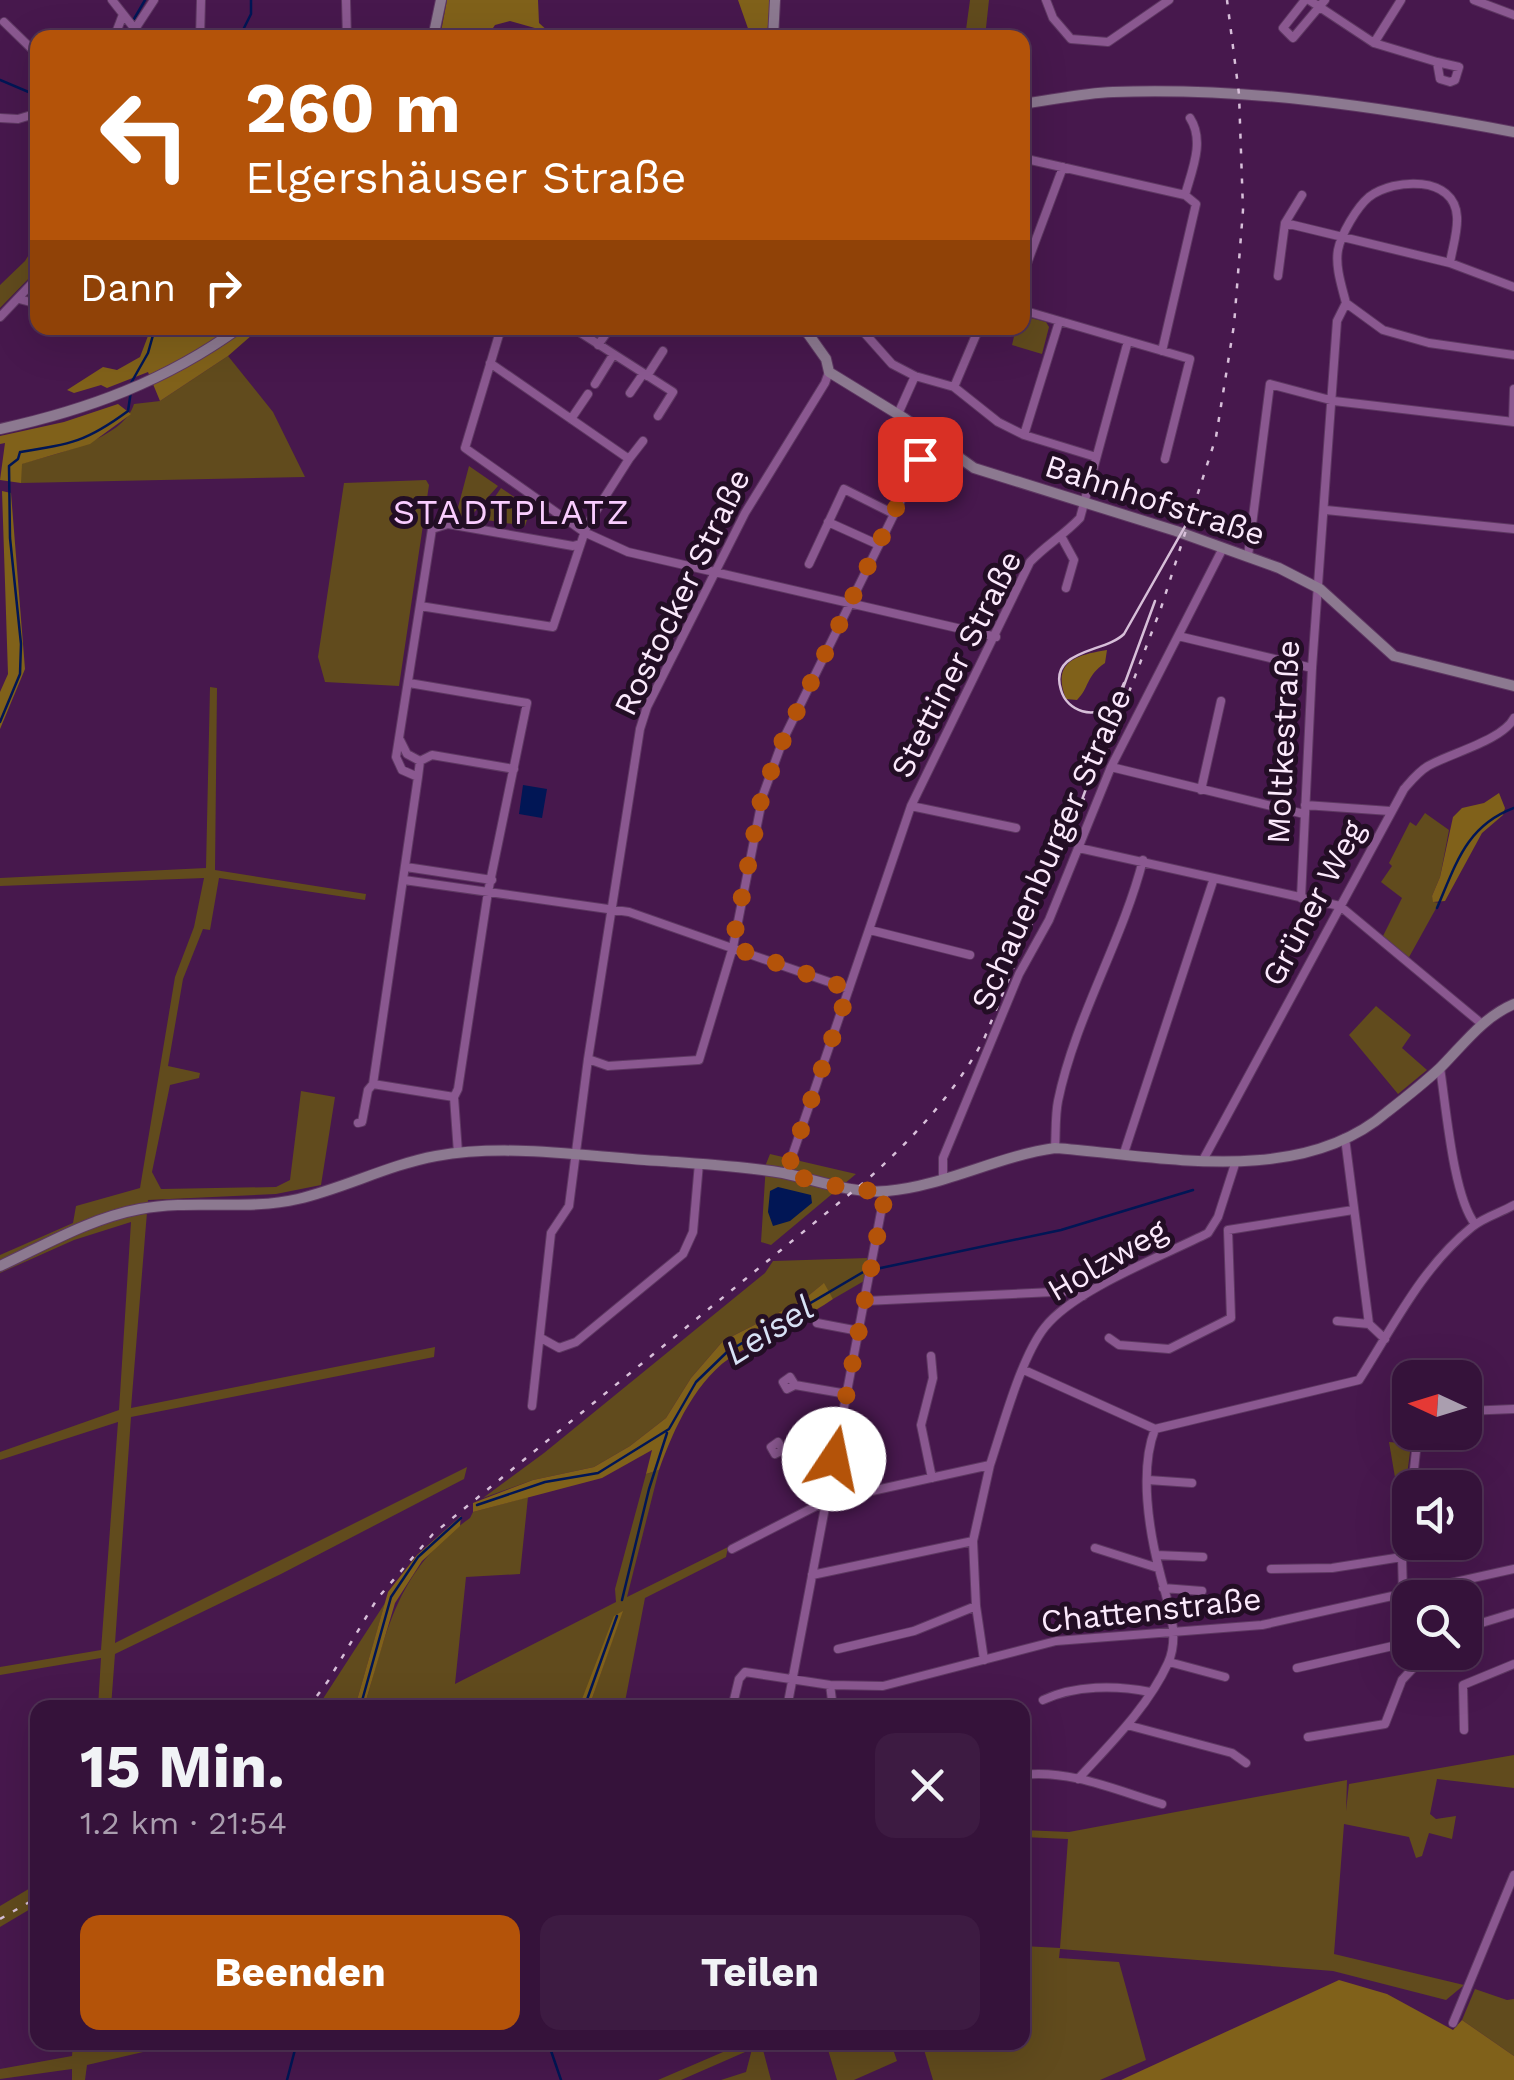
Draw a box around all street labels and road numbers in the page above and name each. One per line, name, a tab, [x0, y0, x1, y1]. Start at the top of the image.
street label: Bahnhofstraße	[1040, 447, 1270, 553]
street label: Rostocker Straße	[606, 463, 758, 721]
street label: Stettiner Straße	[882, 544, 1030, 784]
street label: Moltkestraße	[1259, 639, 1307, 845]
street label: Schauenburger Straße	[963, 682, 1139, 1016]
street label: Grüner Weg	[1254, 813, 1373, 992]
street label: Holzweg	[1041, 1210, 1174, 1309]
street label: Chattenstraße	[1039, 1580, 1263, 1640]

